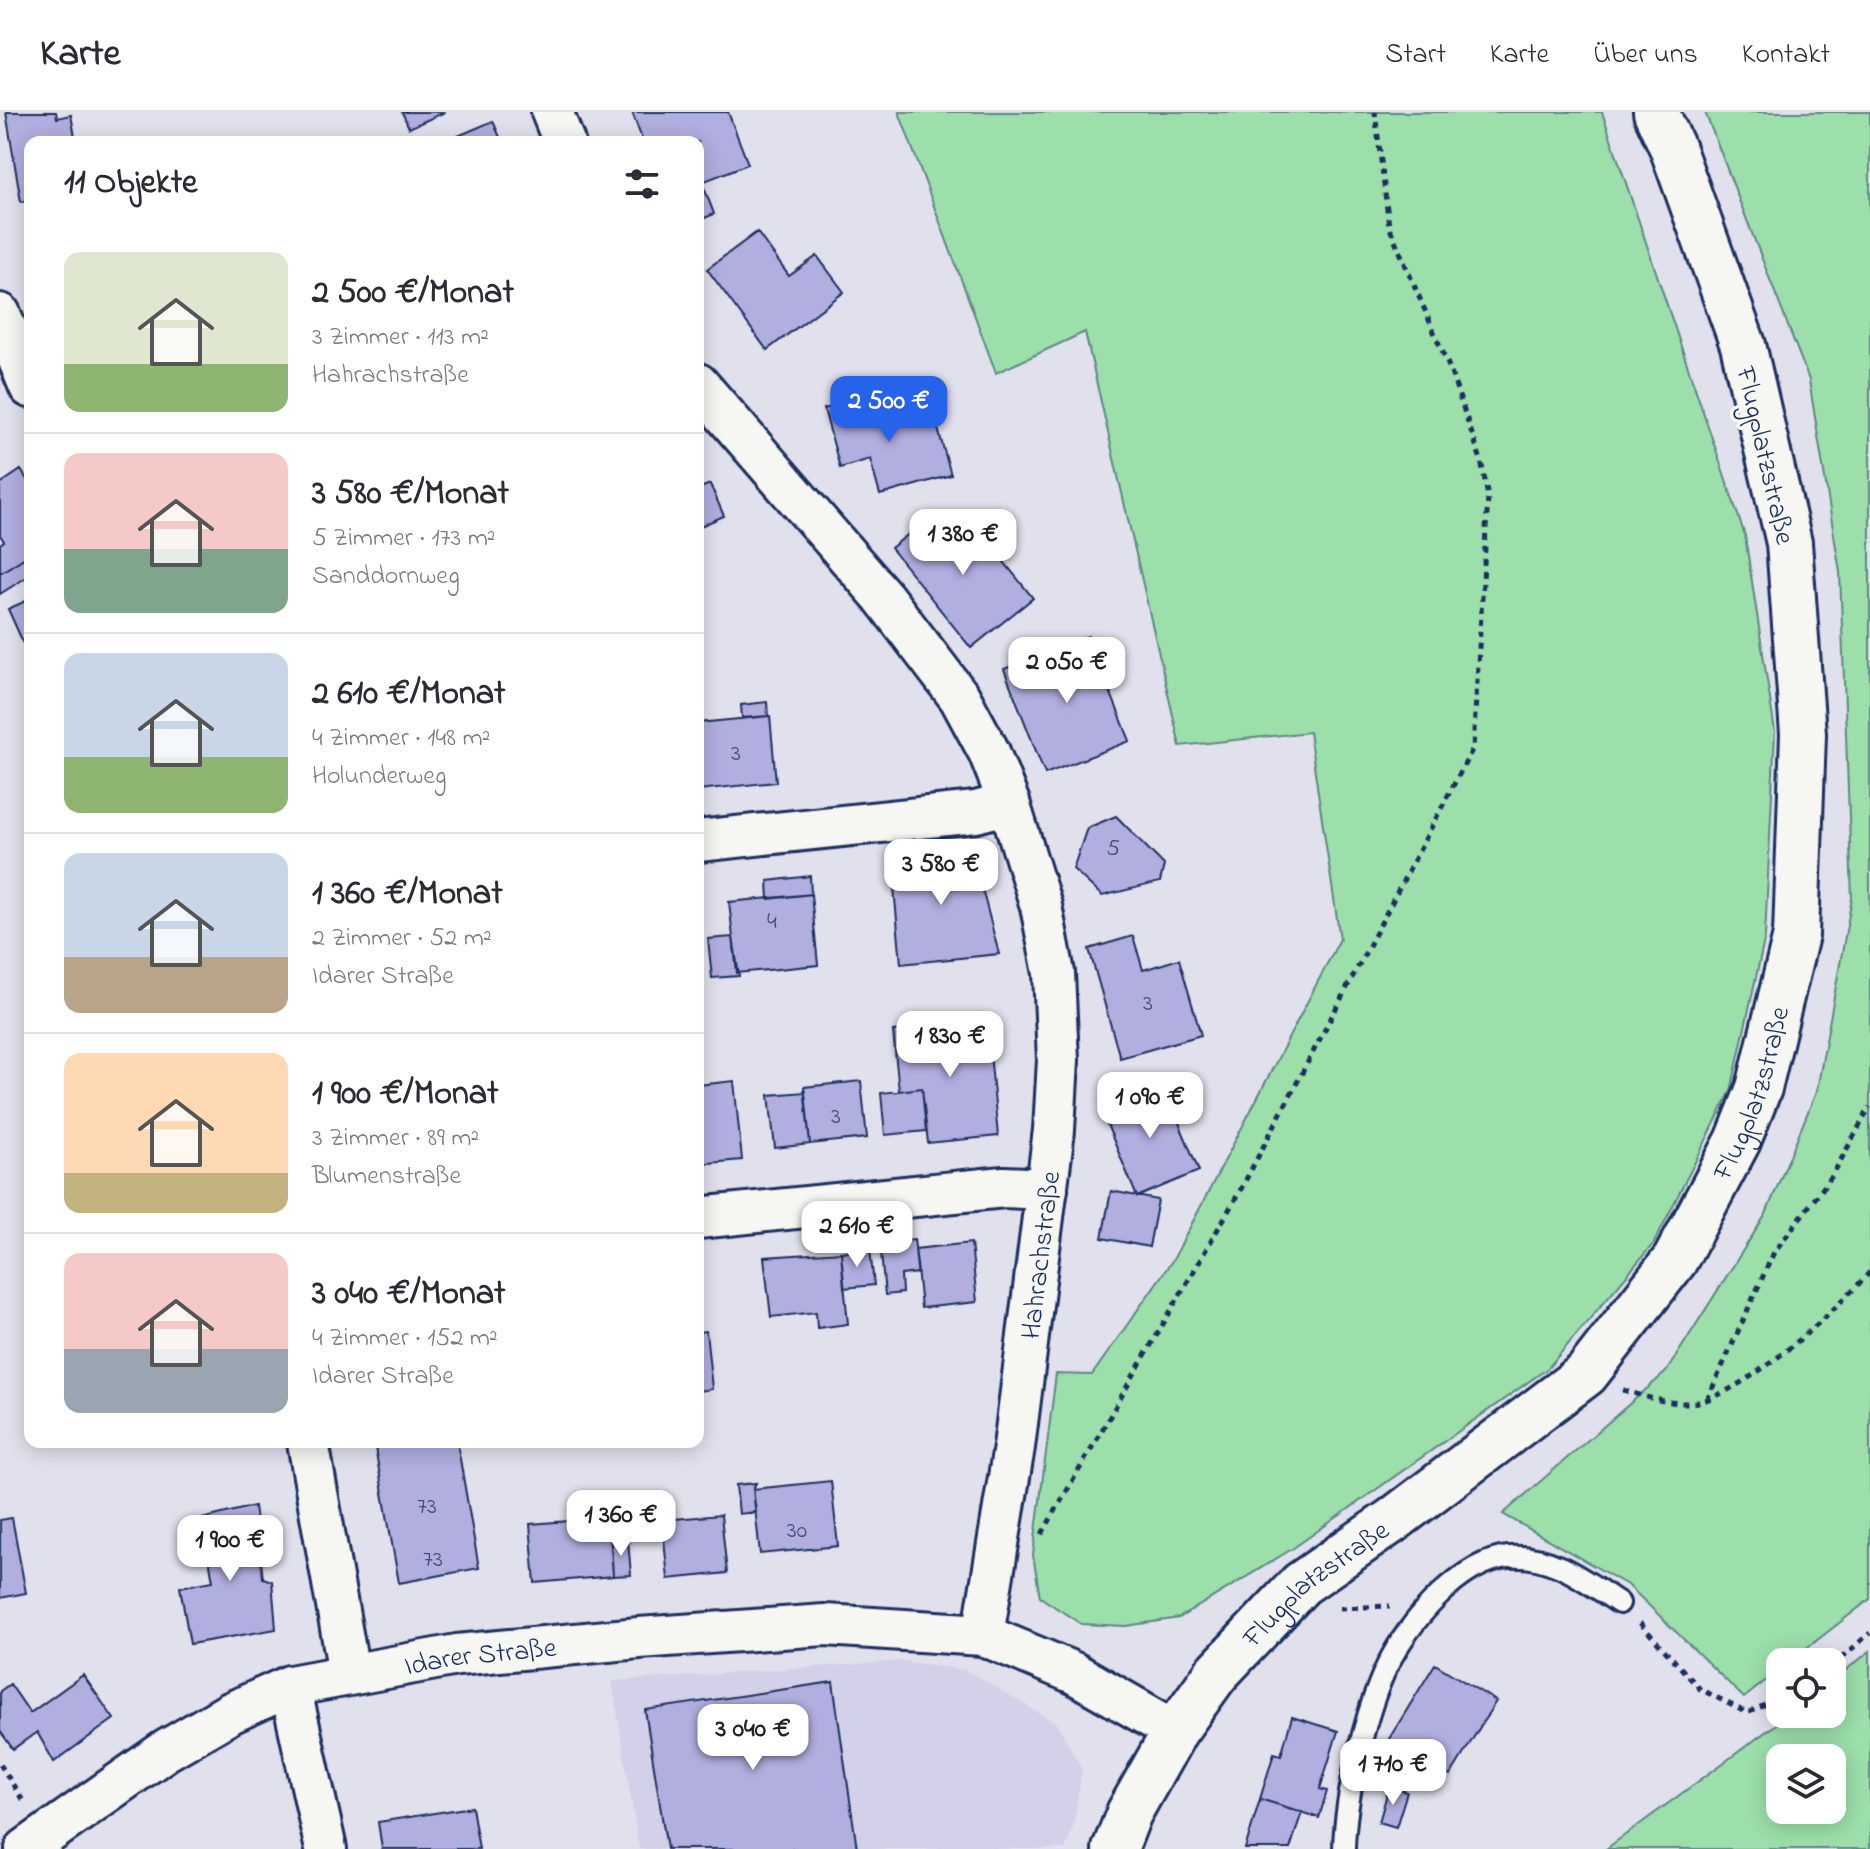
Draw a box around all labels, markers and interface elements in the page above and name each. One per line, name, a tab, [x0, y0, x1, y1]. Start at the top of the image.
text: Karte	[40, 27, 121, 83]
text: Start	[1385, 35, 1446, 76]
text: Karte	[1490, 35, 1549, 76]
text: Über uns	[1593, 35, 1698, 76]
text: Kontakt	[1742, 35, 1830, 76]
text: 11 Objekte	[64, 159, 197, 209]
icon: filters	[620, 162, 664, 206]
text: 2 500 €/Monat	[312, 269, 514, 319]
icon: home	[128, 284, 224, 380]
text: 3 Zimmer · 113 m²	[312, 319, 489, 357]
text: Hahrachstraße	[312, 357, 469, 395]
street label: Flugplatzstraße	[1723, 362, 1804, 549]
pin: 2 500 €	[815, 376, 963, 444]
text: 2 500 €	[848, 383, 930, 421]
text: 3 580 €/Monat	[312, 470, 509, 520]
icon: home	[128, 485, 224, 581]
pin: 1 380 €	[889, 509, 1037, 577]
text: 1 380 €	[927, 516, 999, 554]
text: 5 Zimmer · 173 m²	[312, 520, 496, 558]
text: Sanddornweg	[312, 558, 460, 596]
pin: 2 050 €	[993, 637, 1141, 705]
text: 2 050 €	[1026, 644, 1108, 682]
text: 2 610 €/Monat	[312, 670, 505, 720]
icon: home	[128, 685, 224, 781]
text: 4 Zimmer · 148 m²	[312, 720, 490, 758]
house number: 3	[731, 737, 741, 772]
text: Holunderweg	[312, 758, 447, 796]
house number: 5	[1106, 832, 1120, 867]
pin: 3 580 €	[867, 839, 1015, 907]
text: 3 580 €	[902, 846, 980, 884]
text: 1 360 €/Monat	[312, 870, 503, 920]
icon: home	[128, 885, 224, 981]
house number: 4	[767, 905, 777, 940]
text: 2 Zimmer · 52 m²	[312, 920, 492, 958]
text: Idarer Straße	[312, 958, 454, 996]
house number: 3	[1143, 987, 1153, 1022]
street label: Flugplatzstraße	[1703, 1002, 1802, 1189]
pin: 1 830 €	[876, 1011, 1024, 1079]
text: 1 830 €	[914, 1018, 986, 1056]
text: 1 900 €/Monat	[312, 1070, 499, 1120]
pin: 1 090 €	[1076, 1072, 1224, 1140]
text: 1 090 €	[1115, 1079, 1185, 1117]
icon: home	[128, 1085, 224, 1181]
house number: 3	[831, 1100, 841, 1135]
text: 3 Zimmer · 89 m²	[312, 1120, 479, 1158]
text: Blumenstraße	[312, 1158, 461, 1196]
street label: Hahrachstraße	[1012, 1169, 1073, 1342]
pin: 2 610 €	[783, 1201, 931, 1269]
text: 2 610 €	[820, 1208, 894, 1246]
text: 3 040 €/Monat	[312, 1270, 506, 1320]
icon: home	[128, 1285, 224, 1381]
text: 4 Zimmer · 152 m²	[312, 1320, 498, 1358]
text: Idarer Straße	[312, 1358, 454, 1396]
house number: 73	[417, 1490, 437, 1525]
pin: 1 360 €	[547, 1490, 695, 1558]
text: 1 360 €	[585, 1497, 657, 1535]
street label: Flugplatzstraße	[1233, 1511, 1399, 1659]
house number: 30	[787, 1514, 807, 1549]
pin: 1 900 €	[156, 1515, 304, 1583]
text: 1 900 €	[195, 1522, 265, 1560]
house number: 73	[423, 1543, 443, 1578]
street label: Idarer Straße	[401, 1629, 559, 1688]
map controls	[1766, 1648, 1846, 1824]
button: locate	[1766, 1648, 1846, 1728]
pin: 3 040 €	[679, 1704, 827, 1772]
text: 3 040 €	[715, 1711, 791, 1749]
pin: 1 710 €	[1319, 1739, 1467, 1807]
button: layers	[1766, 1744, 1846, 1824]
text: 1 710 €	[1358, 1746, 1428, 1784]

